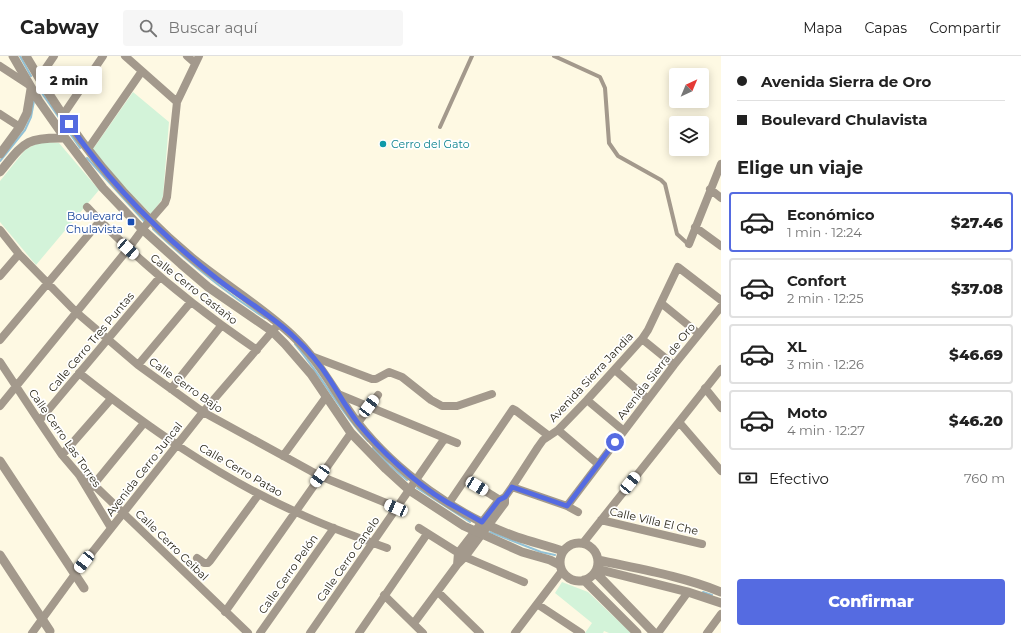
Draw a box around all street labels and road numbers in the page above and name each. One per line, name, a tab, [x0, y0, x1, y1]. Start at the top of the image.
street label: Calle Cerro Castaño	[148, 251, 240, 327]
street label: Calle Cerro Tres Puntas	[45, 289, 137, 395]
street label: Avenida Sierra de Oro	[614, 320, 698, 422]
street label: Avenida Sierra Jandia	[546, 329, 636, 425]
street label: Calle Cerro Bajo	[146, 354, 226, 416]
street label: Calle Cerro Las Torres	[26, 386, 105, 490]
street label: Avenida Cerro Juncal	[103, 419, 185, 519]
street label: Calle Cerro Patao	[197, 440, 285, 500]
street label: Calle Villa El Che	[608, 504, 700, 538]
street label: Calle Cerro Ceibal	[133, 507, 211, 583]
street label: Calle Cerro Canelo	[313, 514, 383, 604]
street label: Calle Cerro Pelón	[255, 532, 321, 616]

